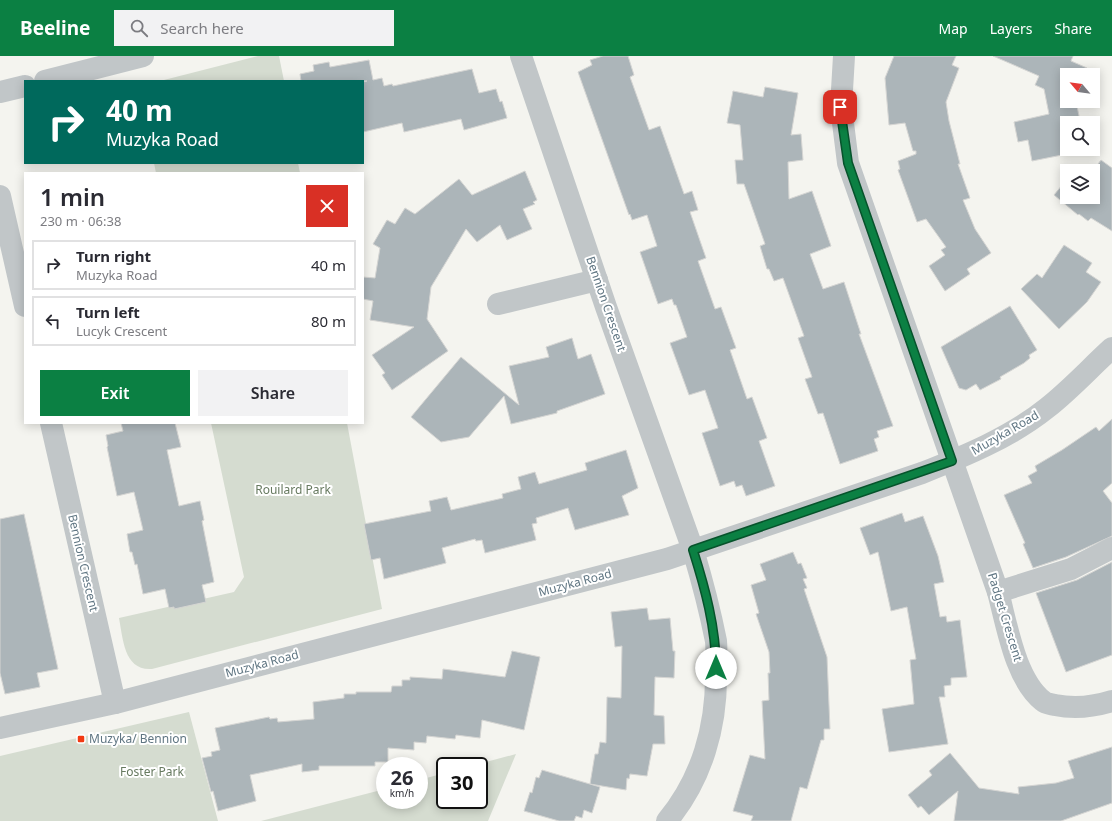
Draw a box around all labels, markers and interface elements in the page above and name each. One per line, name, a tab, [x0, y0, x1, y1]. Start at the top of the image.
search box	[114, 10, 394, 46]
text: Beeline	[20, 15, 90, 41]
icon: search	[128, 17, 150, 39]
text: Search here	[160, 18, 244, 38]
text: Map	[939, 19, 968, 38]
text: Layers	[990, 19, 1032, 38]
text: Share	[1054, 19, 1092, 38]
north arrow	[1060, 68, 1100, 108]
map controls	[1060, 68, 1100, 204]
pin	[823, 90, 857, 124]
text: 40 m	[106, 91, 173, 129]
icon: right	[40, 96, 92, 148]
icon: arrive	[829, 96, 851, 118]
button: search	[1060, 116, 1100, 156]
text: Muzyka Road	[106, 127, 219, 151]
button: layers	[1060, 164, 1100, 204]
text: 1 min	[40, 180, 105, 213]
button: close	[306, 185, 348, 227]
text: 230 m · 06:38	[40, 212, 121, 230]
text: Turn right	[76, 246, 151, 266]
icon: right	[42, 254, 64, 276]
street label: Bennion Crescent	[582, 254, 631, 354]
text: 40 m	[311, 255, 346, 275]
text: Muzyka Road	[76, 266, 157, 284]
text: Turn left	[76, 302, 140, 322]
icon: left	[42, 310, 64, 332]
text: 80 m	[311, 311, 346, 331]
text: Lucyk Crescent	[76, 322, 167, 340]
button: Exit	[40, 370, 190, 416]
button: Share	[198, 370, 348, 416]
street label: Muzyka Road	[968, 406, 1042, 459]
park label: Rouilard Park	[255, 481, 331, 498]
street label: Bennion Crescent	[64, 513, 103, 614]
street label: Muzyka Road	[536, 565, 613, 600]
street label: Padget Crescent	[984, 570, 1027, 664]
street label: Muzyka Road	[223, 646, 300, 681]
position arrow	[695, 647, 737, 689]
place label: Muzyka/ Bennion	[89, 730, 187, 747]
marker: Muzyka/ Bennion	[76, 734, 86, 744]
speed limit sign: 30	[436, 757, 488, 809]
park label: Foster Park	[120, 763, 184, 780]
text: 26	[391, 764, 413, 791]
text: km/h	[390, 786, 414, 800]

